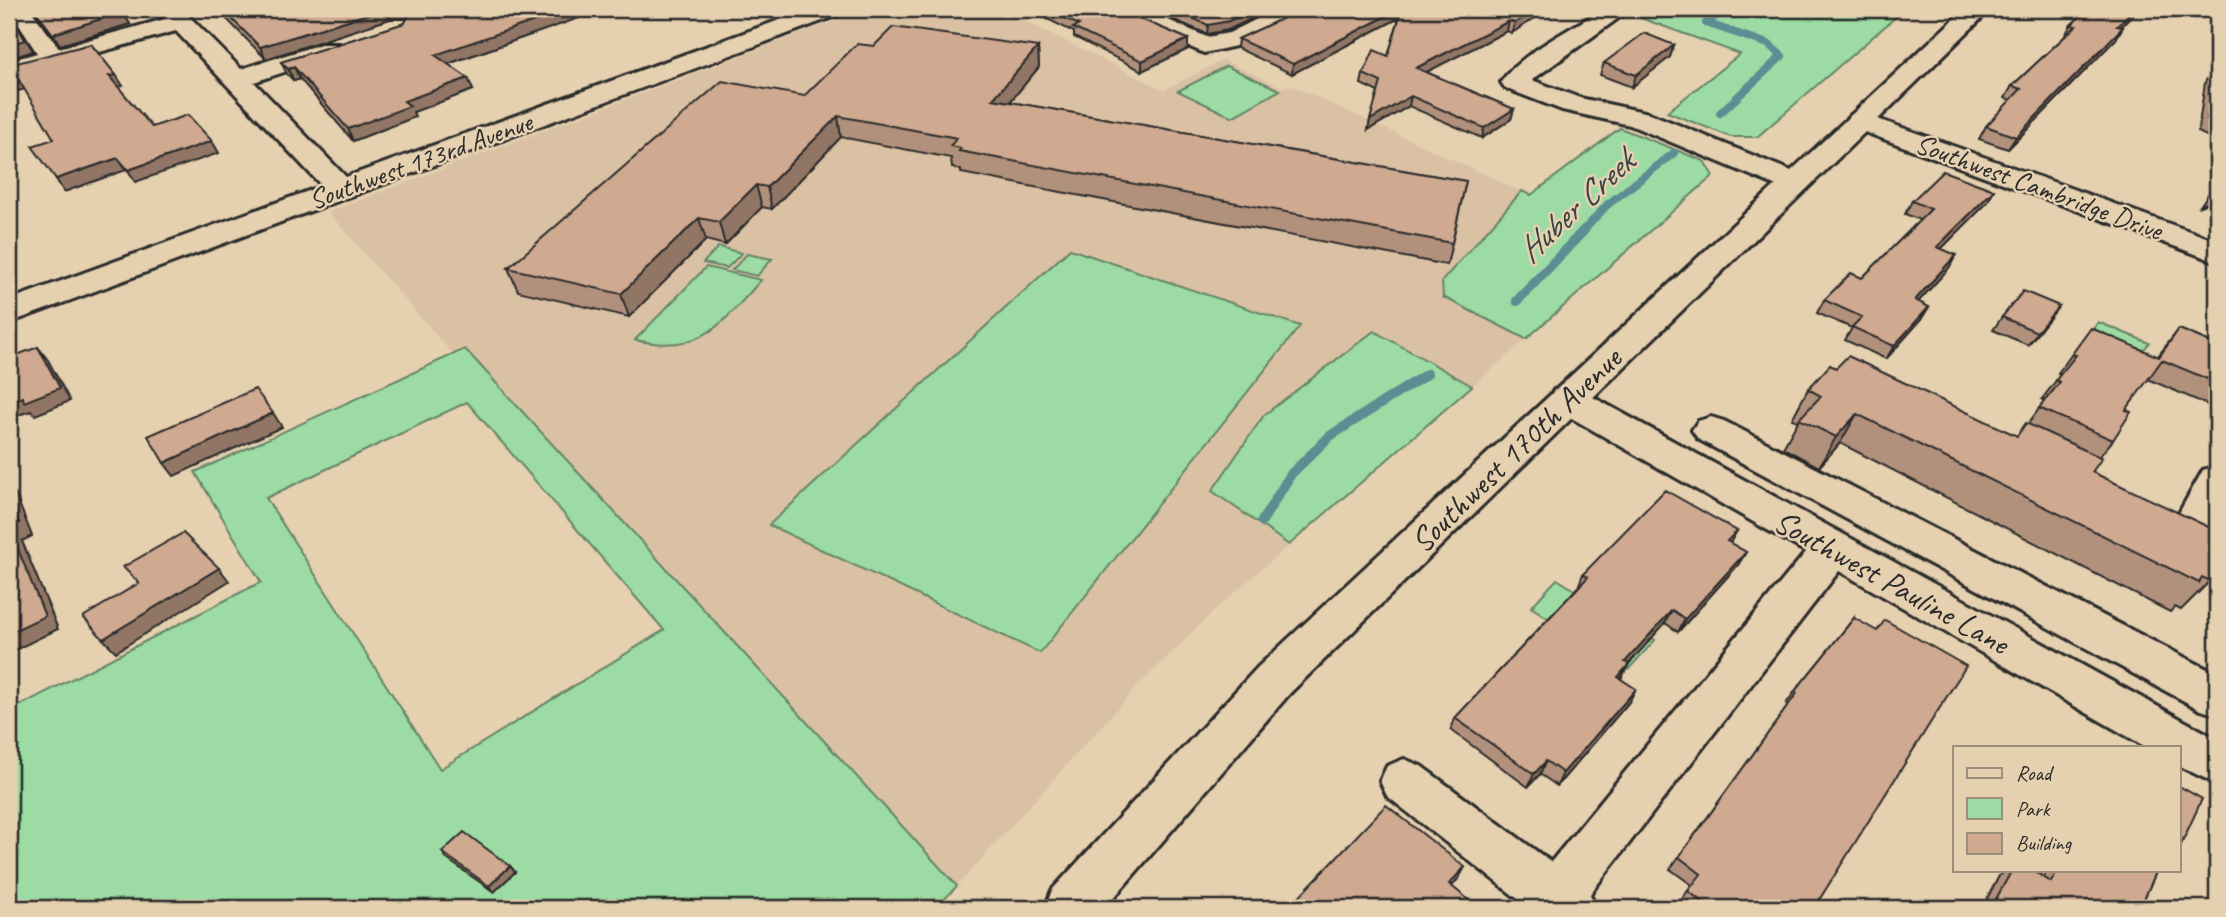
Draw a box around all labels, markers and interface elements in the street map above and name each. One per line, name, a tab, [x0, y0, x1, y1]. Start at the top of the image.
street label: Southwest 173rd Avenue	[304, 103, 538, 217]
street label: Southwest Cambridge Drive	[1911, 126, 2169, 248]
water label: Huber Creek	[1507, 136, 1648, 272]
street label: Southwest 170th Avenue	[1401, 337, 1632, 561]
street label: Southwest Pauline Lane	[1767, 500, 2018, 665]
legend	[1953, 746, 2180, 872]
text: Road	[2016, 760, 2055, 786]
text: Park	[2016, 796, 2051, 822]
text: Building	[2016, 830, 2073, 856]

